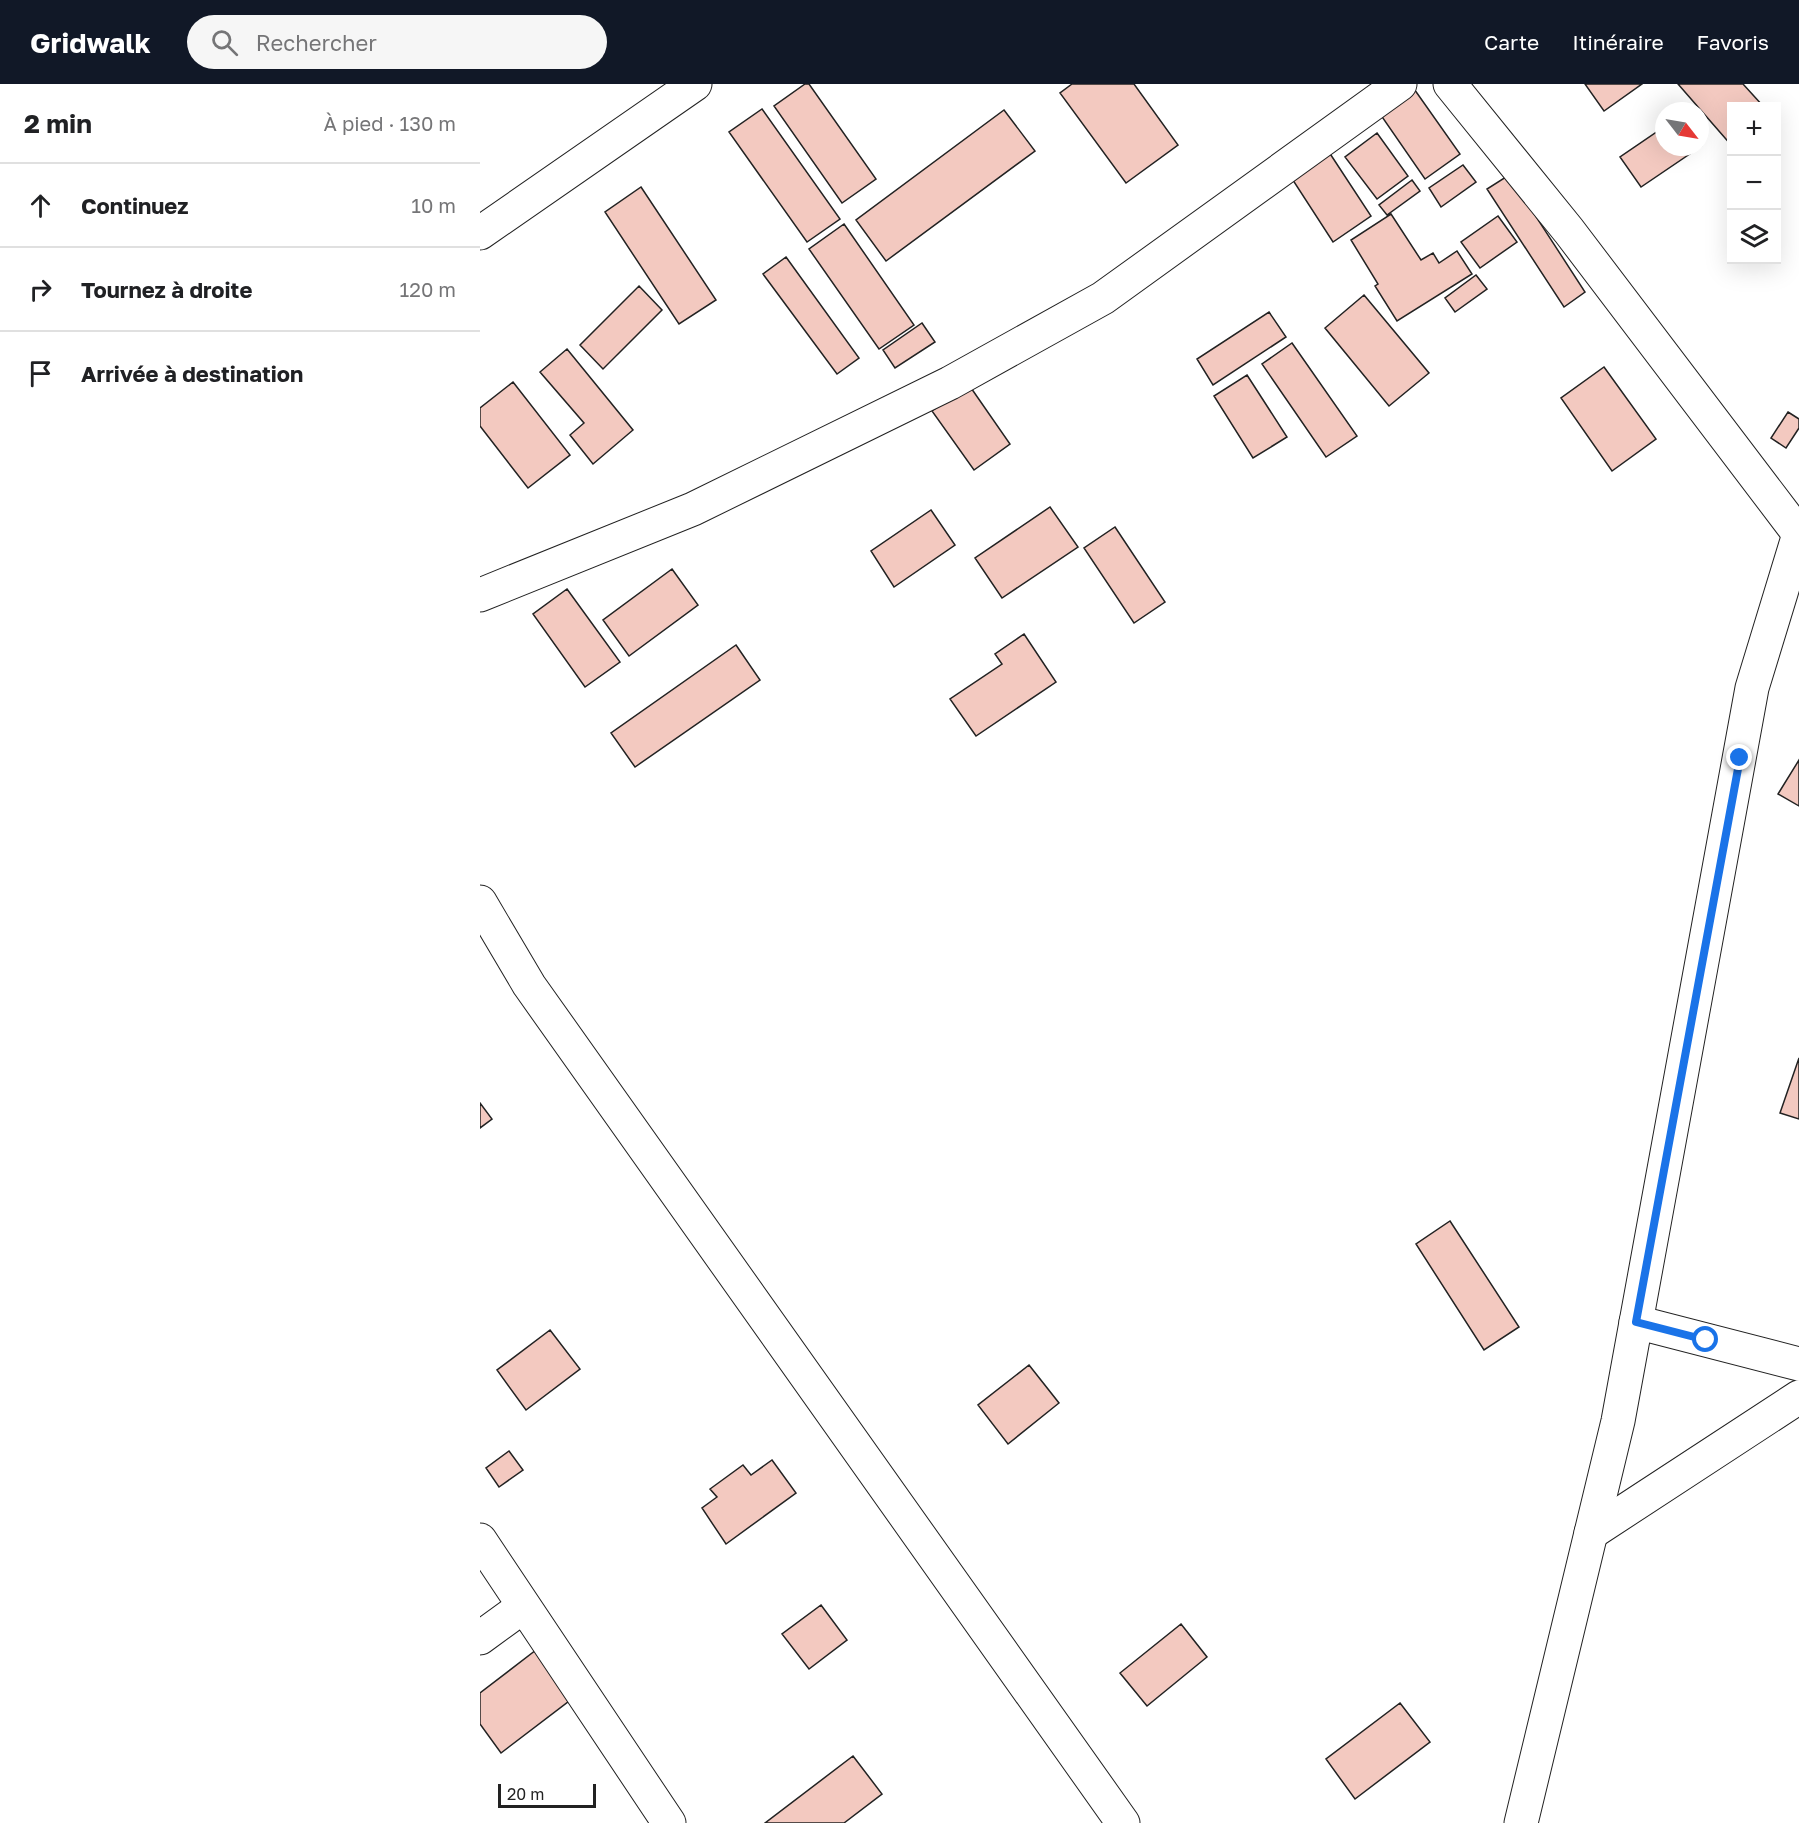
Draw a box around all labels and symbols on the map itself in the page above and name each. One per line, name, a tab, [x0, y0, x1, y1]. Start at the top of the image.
north arrow	[1655, 102, 1709, 156]
route end	[1726, 744, 1752, 770]
route start	[1692, 1326, 1718, 1352]
scale bar	[498, 1781, 596, 1808]

